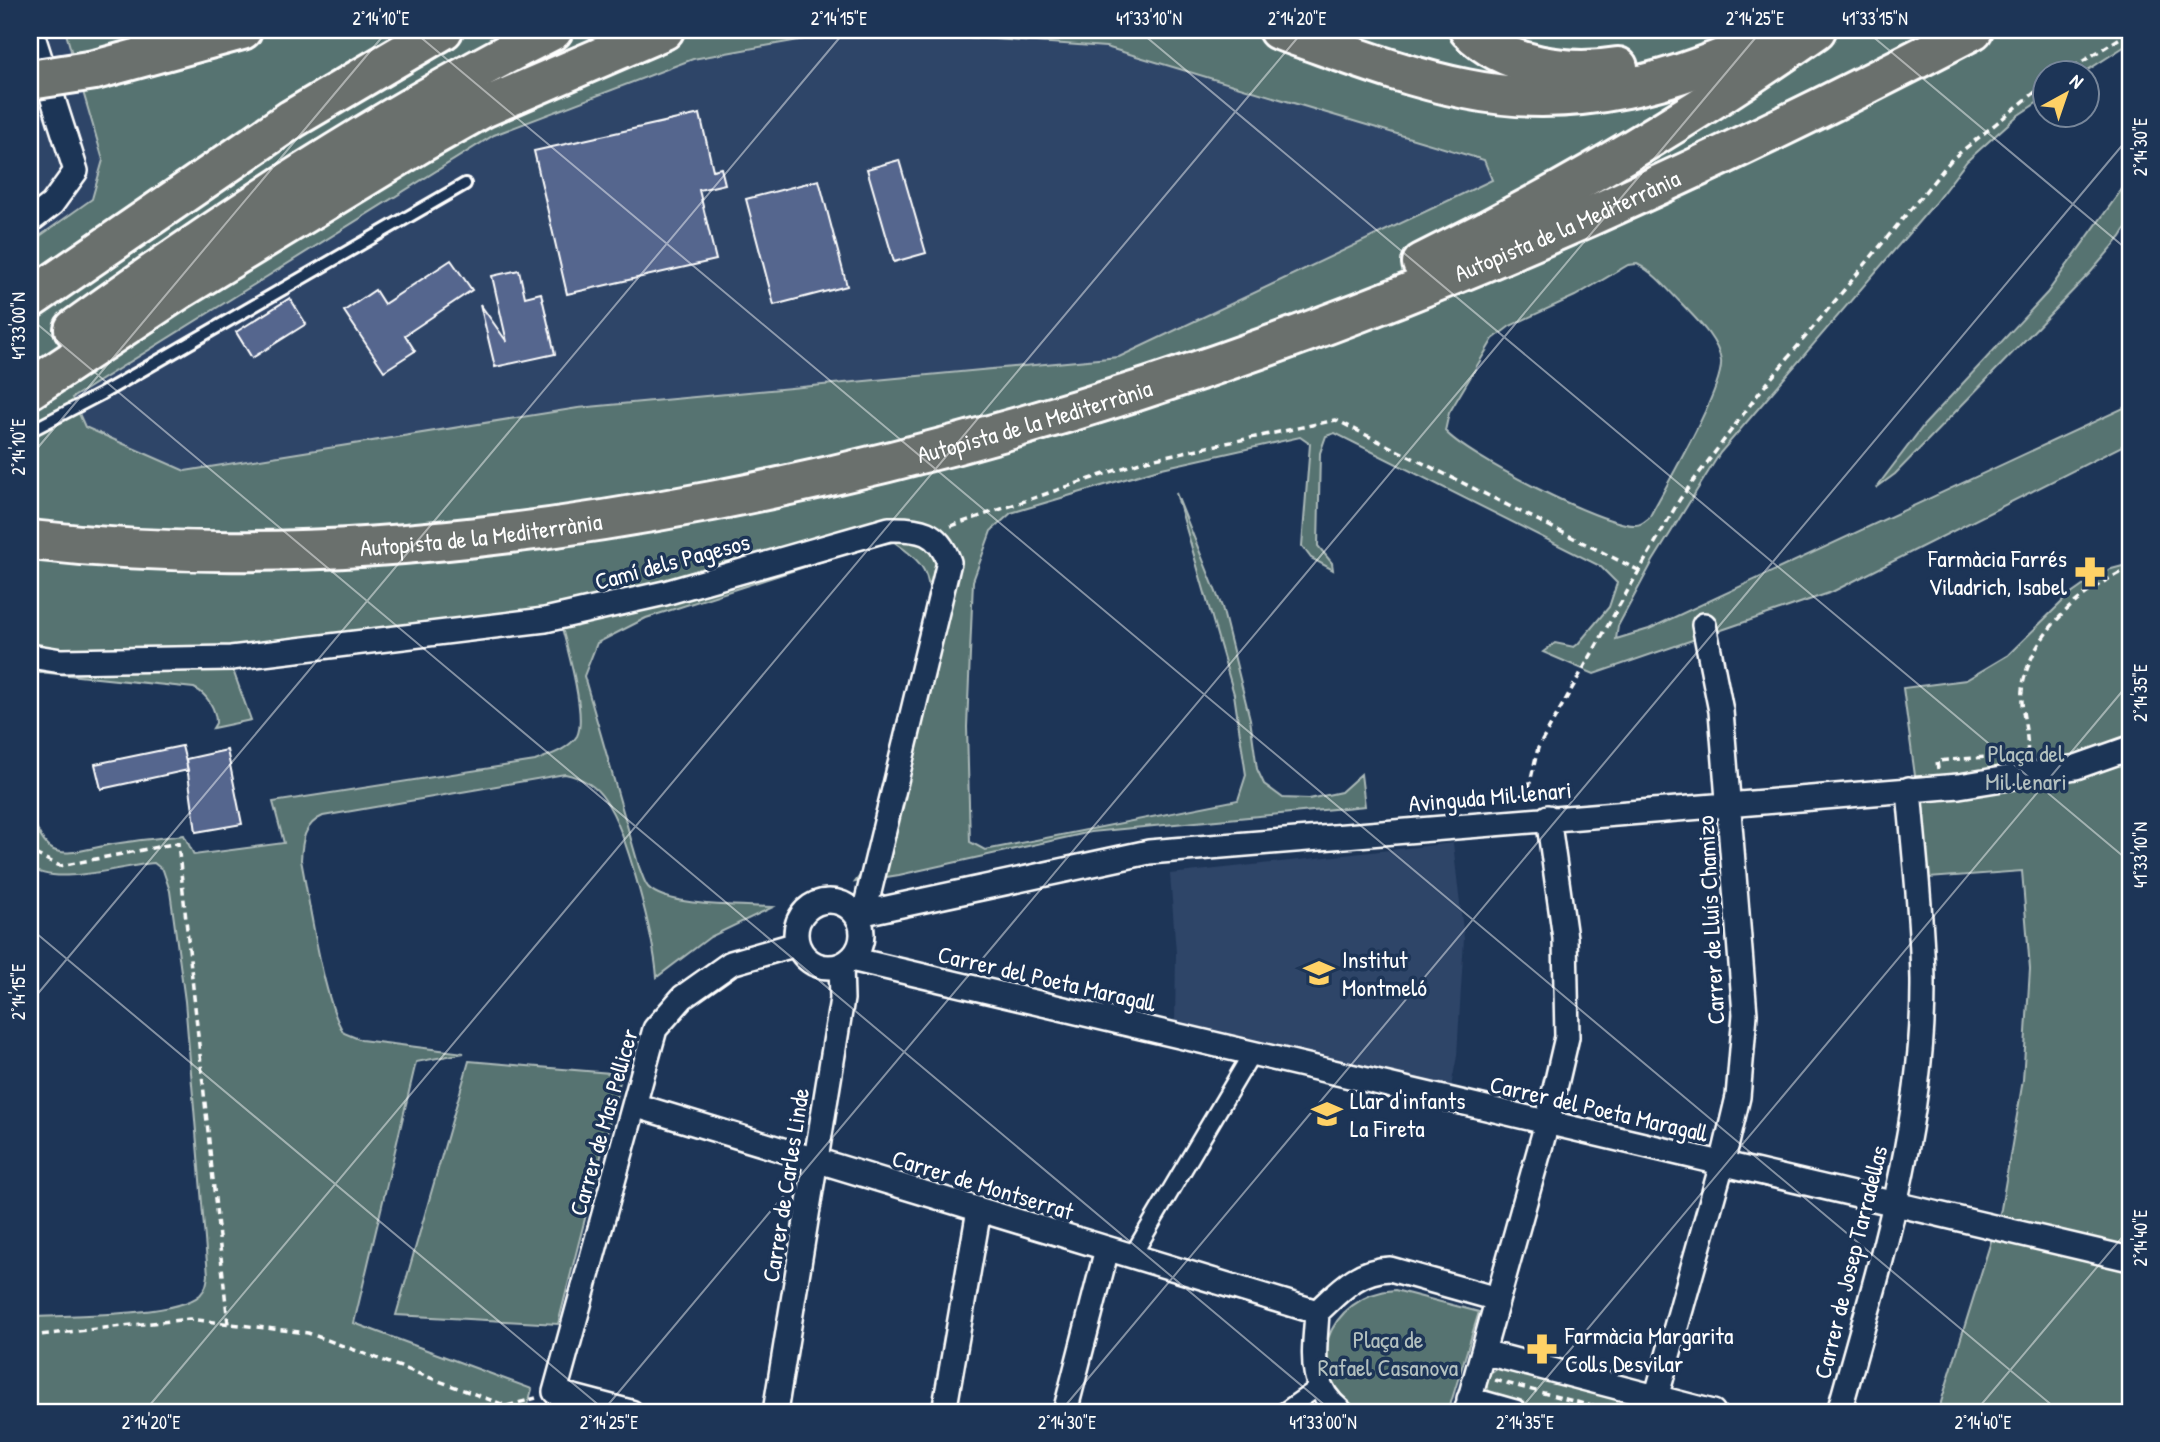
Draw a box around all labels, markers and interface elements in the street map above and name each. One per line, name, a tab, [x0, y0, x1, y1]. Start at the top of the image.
text: 2°14'10"E	[353, 6, 409, 31]
text: 2°14'15"E	[811, 6, 867, 31]
text: 41°33'10"N	[1116, 6, 1182, 31]
text: 2°14'20"E	[1268, 6, 1326, 31]
text: 2°14'25"E	[1726, 6, 1784, 31]
text: 41°33'15"N	[1842, 6, 1908, 31]
north arrow	[2030, 60, 2100, 130]
text: N	[2065, 68, 2089, 94]
text: 2°14'30"E	[2128, 118, 2153, 176]
street label: Autopista de la Mediterrània	[1449, 162, 1685, 289]
text: 41°33'00"N	[6, 292, 31, 360]
street label: Autopista de la Mediterrània	[913, 371, 1156, 470]
text: 2°14'10"E	[6, 419, 31, 475]
street label: Autopista de la Mediterrània	[359, 504, 604, 563]
street label: Camí dels Pagesos	[591, 525, 753, 597]
place label: Farmàcia Farrés Viladrich, Isabel	[1927, 542, 2068, 602]
pharmacy icon: Farmàcia Farrés Viladrich, Isabel	[2073, 555, 2107, 589]
text: 2°14'35"E	[2128, 664, 2153, 722]
park label: Plaça del Mil·lenari	[1985, 737, 2067, 797]
street label: Avinguda Mil·lenari	[1407, 773, 1573, 819]
street label: Carrer de Lluís Chamizo	[1689, 814, 1731, 1025]
text: 41°33'10"N	[2128, 822, 2153, 888]
street label: Carrer del Poeta Maragall	[935, 937, 1160, 1019]
place label: Institut Montmeló	[1342, 943, 1427, 1003]
school or university icon: Institut Montmeló	[1302, 956, 1336, 990]
text: 2°14'15"E	[6, 964, 31, 1020]
street label: Carrer de Mas Pellicer	[561, 1025, 645, 1219]
street label: Carrer del Poeta Maragall	[1487, 1067, 1712, 1149]
place label: Llar d'infants La Fireta	[1350, 1084, 1465, 1144]
street label: Carrer de Carles Linde	[754, 1085, 816, 1284]
school or university icon: Llar d'infants La Fireta	[1310, 1097, 1344, 1131]
street label: Carrer de Montserrat	[889, 1141, 1078, 1227]
street label: Carrer de Josep Tarradellas	[1806, 1142, 1894, 1382]
text: 2°14'40"E	[2128, 1209, 2153, 1267]
place label: Farmàcia Margarita Colls Desvilar	[1564, 1319, 1733, 1379]
park label: Plaça de Rafael Casanova	[1318, 1323, 1458, 1383]
pharmacy icon: Farmàcia Margarita Colls Desvilar	[1525, 1332, 1559, 1366]
text: 2°14'20"E	[122, 1410, 180, 1435]
text: 2°14'25"E	[580, 1410, 638, 1435]
text: 2°14'30"E	[1038, 1410, 1096, 1435]
text: 41°33'00"N	[1289, 1410, 1357, 1435]
text: 2°14'35"E	[1496, 1410, 1554, 1435]
text: 2°14'40"E	[1954, 1410, 2012, 1435]

